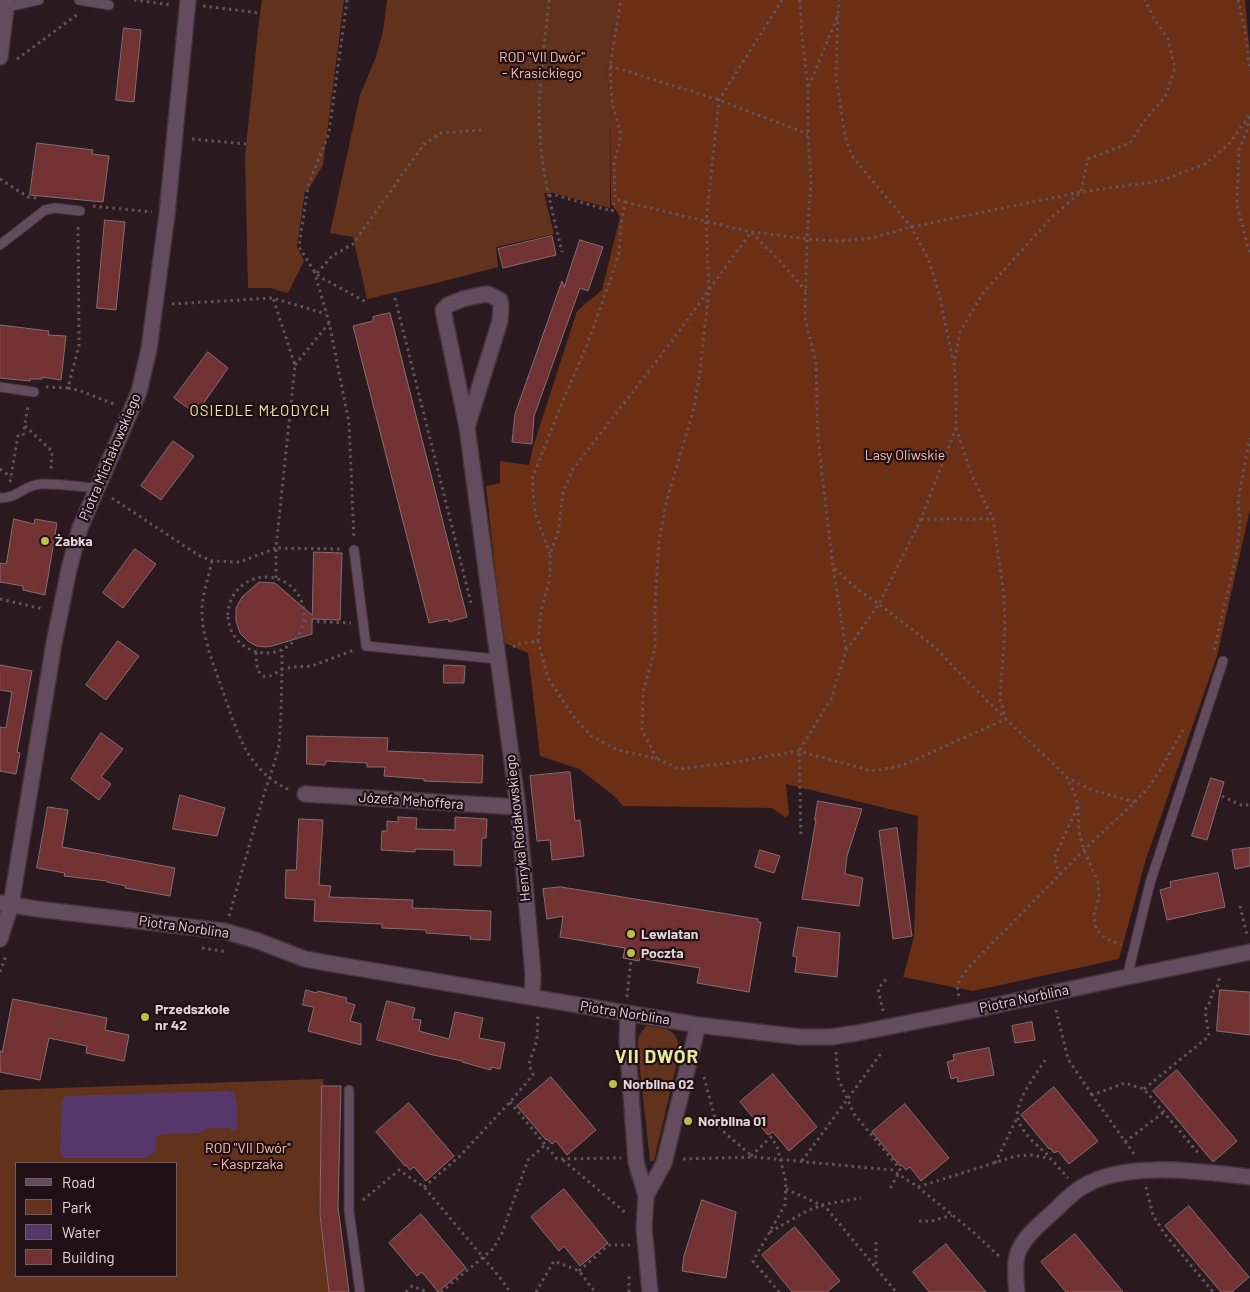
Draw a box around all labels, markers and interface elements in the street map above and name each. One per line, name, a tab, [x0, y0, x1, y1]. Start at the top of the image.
park label: ROD "VII Dwór" - Krasickiego	[499, 49, 585, 82]
street label: Piotra Michałowskiego	[76, 391, 144, 523]
district label: OSIEDLE MŁODYCH	[188, 402, 332, 420]
park label: Lasy Oliwskie	[865, 447, 945, 463]
place label: Żabka	[55, 533, 93, 549]
marker: Żabka	[39, 535, 51, 547]
street label: Henryka Rodakowskiego	[502, 754, 534, 902]
street label: Józefa Mehoffera	[358, 789, 464, 813]
street label: Piotra Norblina	[138, 912, 230, 942]
place label: Lewiatan	[641, 926, 698, 942]
marker: Lewiatan	[625, 928, 637, 940]
place label: Poczta	[641, 945, 684, 961]
marker: Poczta	[625, 947, 637, 959]
street label: Piotra Norblina	[978, 981, 1070, 1017]
street label: Piotra Norblina	[579, 998, 671, 1028]
place label: Przedszkole nr 42	[155, 1001, 230, 1034]
marker: Przedszkole nr 42	[139, 1011, 151, 1023]
district label: VII DWÓR	[614, 1046, 700, 1068]
place label: Norblina 02	[623, 1076, 694, 1092]
marker: Norblina 02	[607, 1078, 619, 1090]
place label: Norblina 01	[698, 1113, 766, 1129]
marker: Norblina 01	[682, 1115, 694, 1127]
park label: ROD "VII Dwór" - Kasprzaka	[205, 1140, 291, 1172]
legend	[15, 1162, 178, 1277]
text: Road	[62, 1173, 95, 1191]
text: Park	[62, 1198, 91, 1216]
text: Water	[62, 1223, 101, 1241]
text: Building	[62, 1248, 115, 1266]

